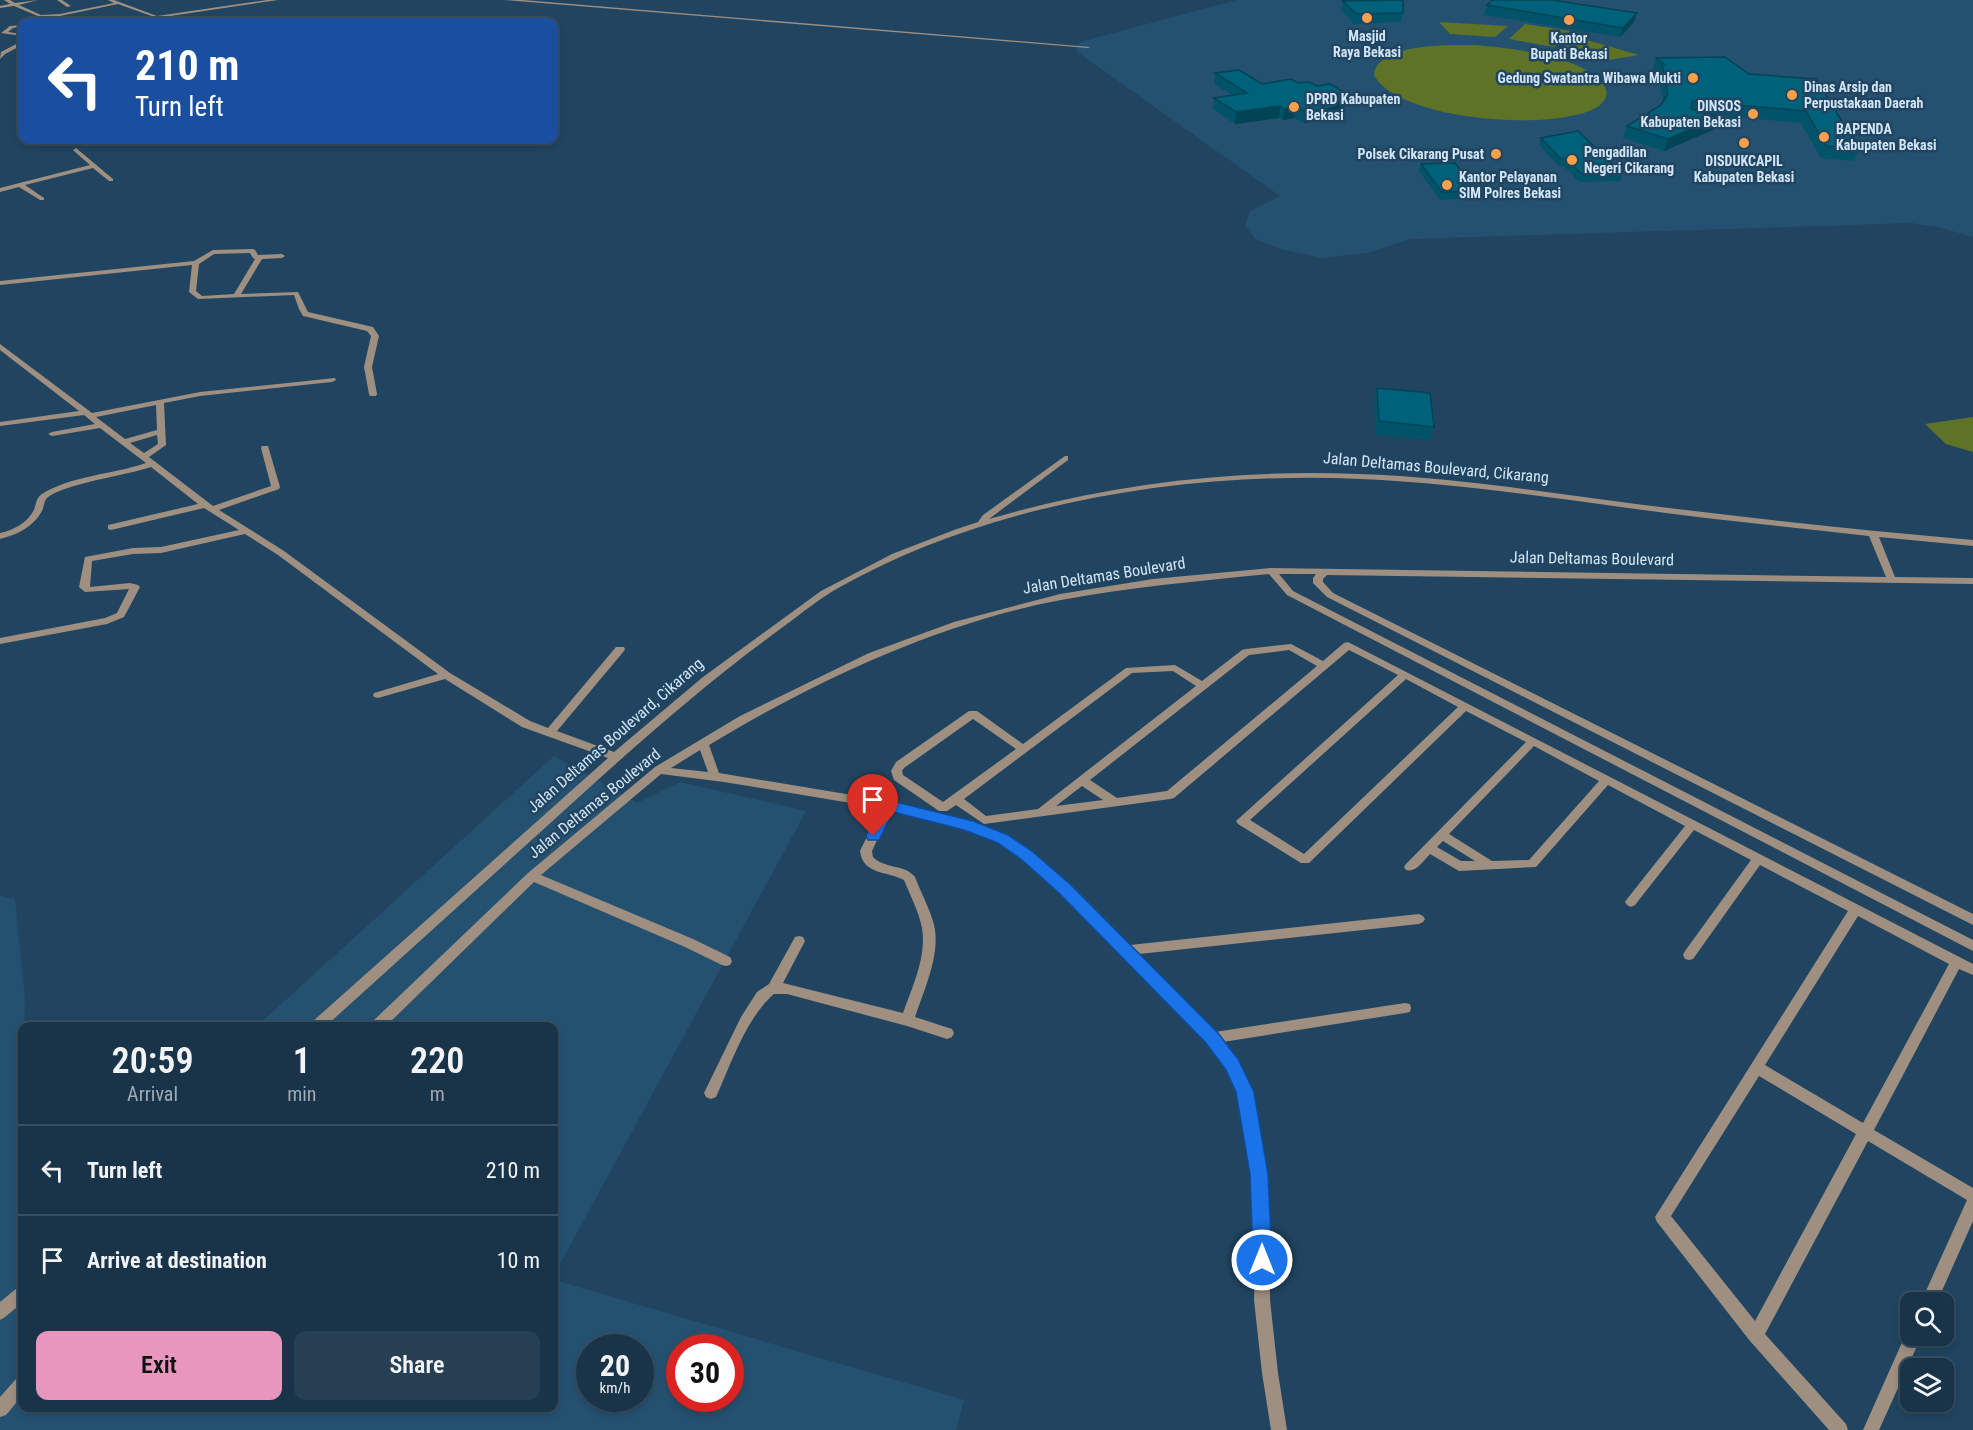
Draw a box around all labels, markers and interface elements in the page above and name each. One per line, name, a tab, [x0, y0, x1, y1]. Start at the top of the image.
marker: Masjid Raya Bekasi	[1360, 11, 1374, 25]
marker: Kantor Bupati Bekasi	[1562, 13, 1576, 27]
place label: Masjid Raya Bekasi	[1333, 28, 1401, 60]
place label: Kantor Bupati Bekasi	[1530, 30, 1608, 62]
text: 210 m	[135, 41, 240, 90]
icon: left	[36, 42, 114, 120]
place label: Gedung Swatantra Wibawa Mukti	[1498, 70, 1681, 86]
marker: Gedung Swatantra Wibawa Mukti	[1686, 71, 1700, 85]
place label: Dinas Arsip dan Perpustakaan Daerah	[1804, 79, 1923, 111]
marker: Dinas Arsip dan Perpustakaan Daerah	[1785, 88, 1799, 102]
text: Turn left	[135, 91, 224, 123]
place label: DPRD Kabupaten Bekasi	[1306, 91, 1400, 123]
place label: DINSOS Kabupaten Bekasi	[1640, 98, 1741, 130]
marker: DPRD Kabupaten Bekasi	[1287, 100, 1301, 114]
marker: DINSOS Kabupaten Bekasi	[1746, 107, 1760, 121]
place label: BAPENDA Kabupaten Bekasi	[1836, 121, 1937, 153]
marker: BAPENDA Kabupaten Bekasi	[1817, 130, 1831, 144]
marker: DISDUKCAPIL Kabupaten Bekasi	[1737, 136, 1751, 150]
place label: Pengadilan Negeri Cikarang	[1584, 144, 1674, 176]
place label: Polsek Cikarang Pusat	[1358, 146, 1484, 162]
marker: Polsek Cikarang Pusat	[1489, 147, 1503, 161]
marker: Pengadilan Negeri Cikarang	[1565, 153, 1579, 167]
place label: DISDUKCAPIL Kabupaten Bekasi	[1694, 153, 1794, 185]
place label: Kantor Pelayanan SIM Polres Bekasi	[1459, 169, 1561, 201]
marker: Kantor Pelayanan SIM Polres Bekasi	[1440, 178, 1454, 192]
street label: Jalan Deltamas Boulevard, Cikarang	[1322, 448, 1550, 487]
street label: Jalan Deltamas Boulevard	[1510, 548, 1674, 569]
street label: Jalan Deltamas Boulevard	[1022, 553, 1187, 598]
street label: Jalan Deltamas Boulevard, Cikarang	[523, 653, 707, 817]
street label: Jalan Deltamas Boulevard	[524, 744, 664, 862]
pin	[847, 774, 898, 836]
icon: arrive	[856, 783, 889, 816]
text: 20:59	[112, 1040, 194, 1082]
text: 1	[293, 1040, 311, 1082]
text: 220	[410, 1040, 464, 1082]
text: Arrival	[127, 1082, 178, 1106]
text: min	[287, 1082, 316, 1106]
text: m	[430, 1082, 445, 1106]
icon: left	[36, 1154, 69, 1187]
text: Turn left	[87, 1158, 162, 1183]
text: 210 m	[486, 1158, 540, 1183]
position arrow	[1230, 1228, 1294, 1292]
icon: arrive	[36, 1244, 69, 1277]
text: Arrive at destination	[87, 1248, 267, 1273]
text: 10 m	[497, 1248, 540, 1273]
map controls	[1900, 1292, 1954, 1412]
button: search	[1900, 1292, 1954, 1346]
button: Exit	[36, 1331, 282, 1400]
button: Share	[294, 1331, 540, 1400]
speed limit sign: 30	[666, 1334, 744, 1412]
text: 20	[600, 1348, 630, 1383]
button: layers	[1900, 1358, 1954, 1412]
text: km/h	[600, 1379, 630, 1397]

